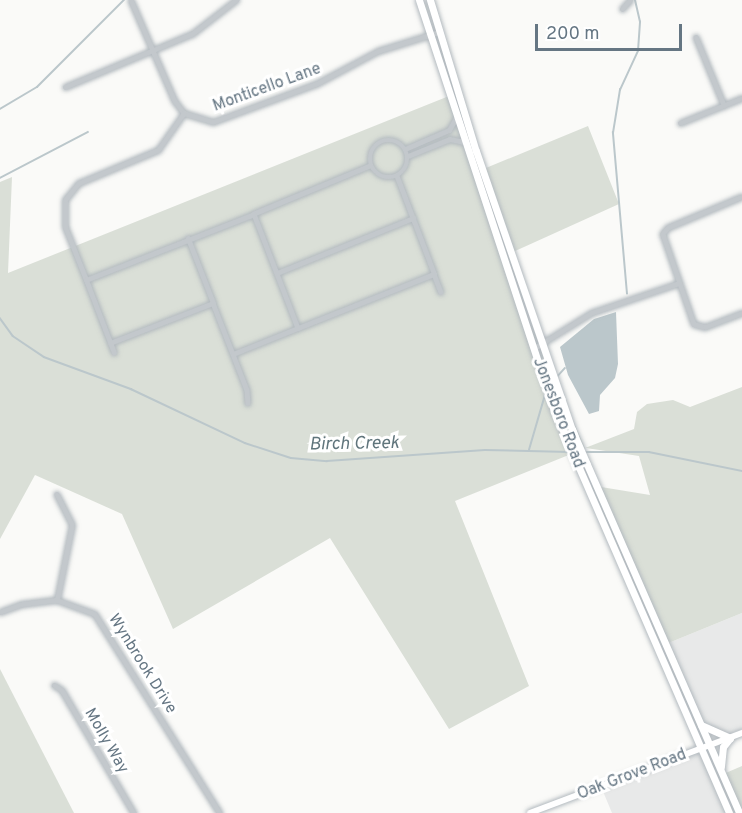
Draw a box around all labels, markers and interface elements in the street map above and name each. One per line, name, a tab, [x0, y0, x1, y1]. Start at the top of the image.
scale bar	[538, 12, 685, 50]
text: 200 m	[546, 23, 599, 46]
street label: Monticello Lane	[210, 60, 324, 116]
street label: Jonesboro Road	[528, 355, 588, 471]
water label: Birch Creek	[309, 433, 399, 457]
street label: Wynbrook Drive	[104, 611, 180, 717]
street label: Molly Way	[80, 705, 132, 777]
street label: Oak Grove Road	[575, 745, 689, 805]

